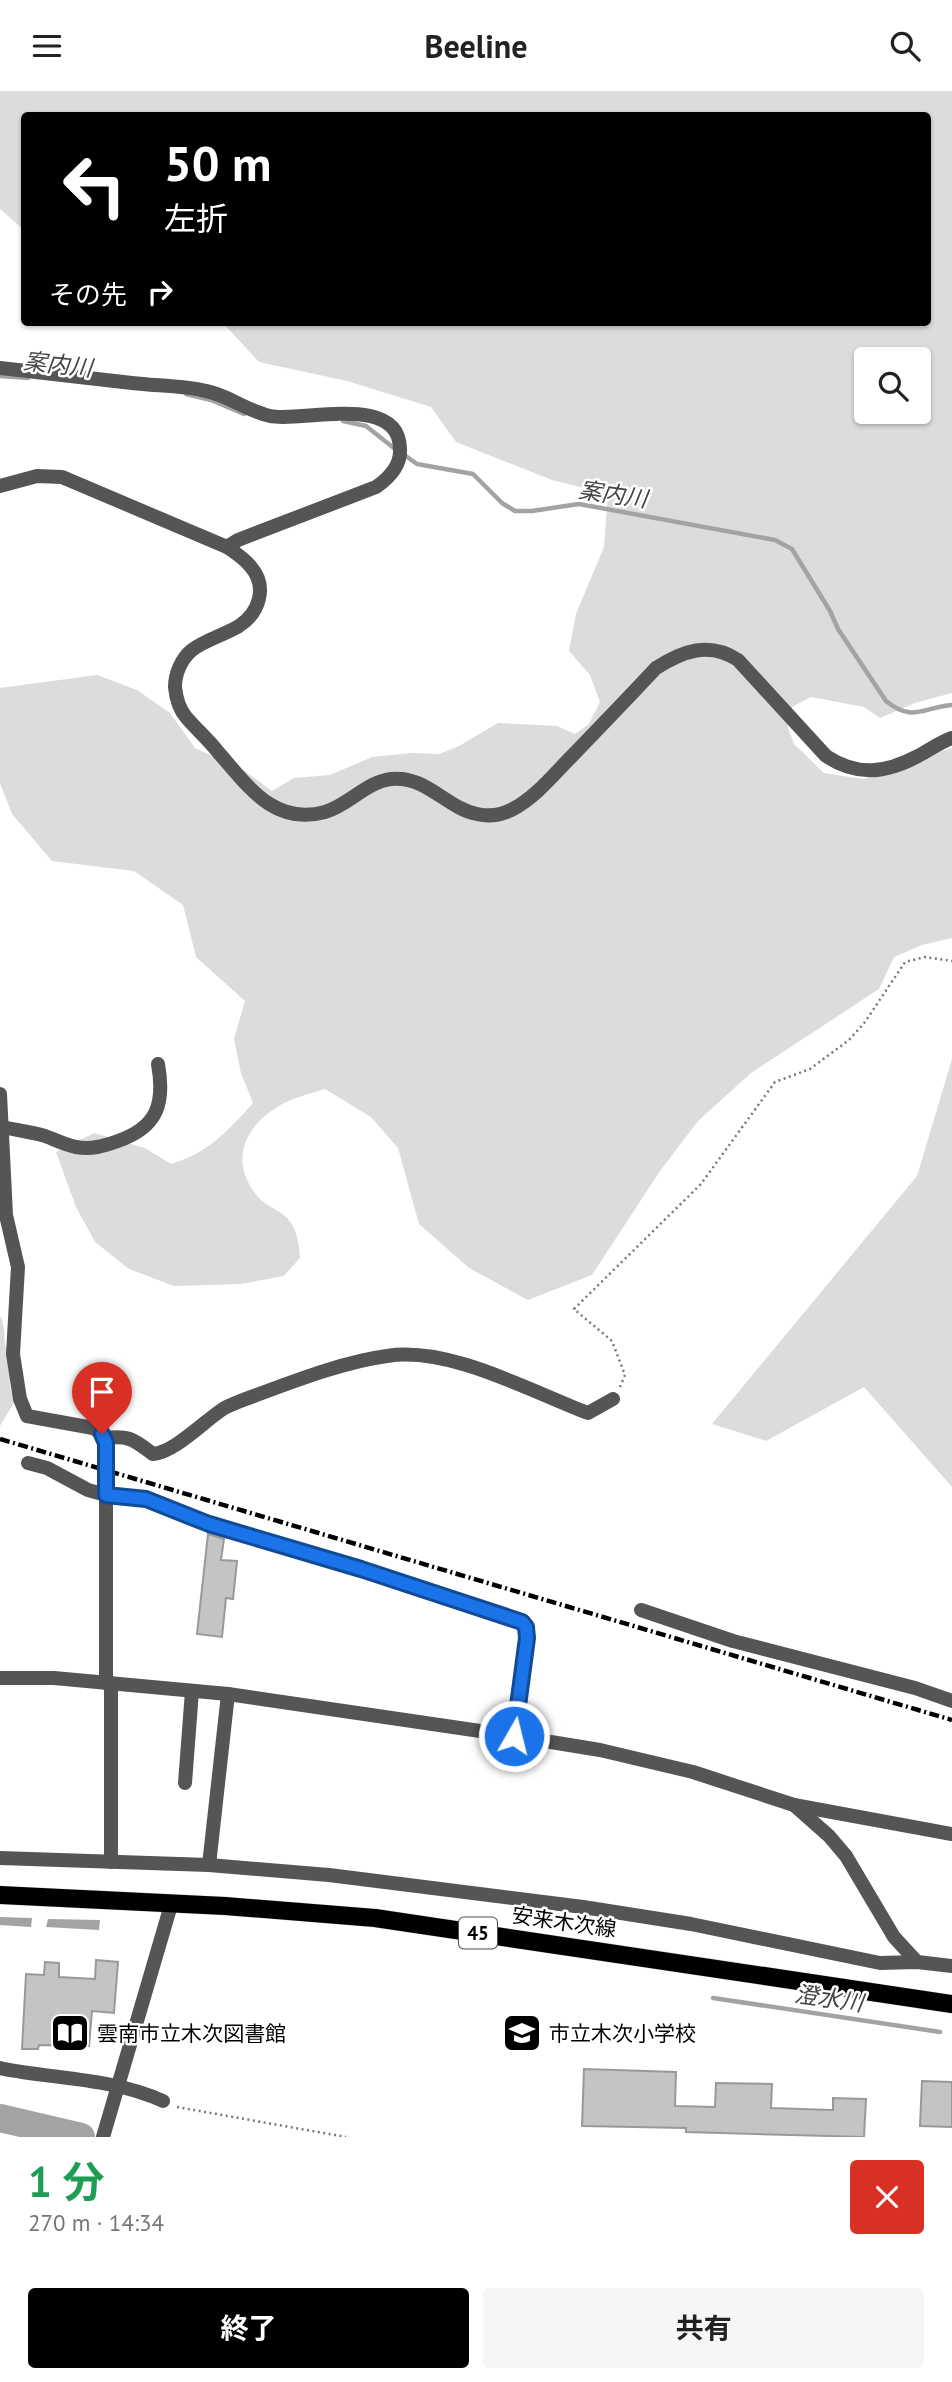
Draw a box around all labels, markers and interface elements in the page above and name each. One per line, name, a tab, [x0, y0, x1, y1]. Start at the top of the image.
text: Beeline	[425, 25, 527, 67]
icon: menu	[28, 27, 66, 65]
icon: search	[886, 27, 924, 65]
text: 50 m	[164, 131, 271, 195]
icon: left	[49, 140, 140, 231]
text: 左折	[164, 197, 228, 239]
icon: right	[141, 273, 179, 311]
text: その先	[49, 278, 127, 311]
water label: 案内川	[22, 346, 97, 382]
map controls	[854, 347, 931, 424]
button: search	[854, 347, 931, 424]
water label: 案内川	[577, 475, 652, 514]
pin	[72, 1362, 132, 1434]
icon: arrive	[83, 1373, 121, 1411]
position arrow	[477, 1699, 551, 1773]
street label: 安来木次線	[510, 1901, 618, 1943]
road number: 45	[459, 1917, 497, 1949]
water label: 澄水川	[793, 1979, 868, 2018]
library icon: 雲南市立木次図書館	[49, 2012, 91, 2054]
school or university icon: 市立木次小学校	[501, 2012, 543, 2054]
place label: 雲南市立木次図書館	[97, 2020, 286, 2047]
place label: 市立木次小学校	[549, 2020, 696, 2047]
text: 1 分	[28, 2154, 104, 2209]
button: close	[850, 2160, 924, 2234]
text: 270 m · 14:34	[28, 2208, 164, 2237]
button: 終了	[28, 2288, 469, 2368]
button: 共有	[483, 2288, 924, 2368]

